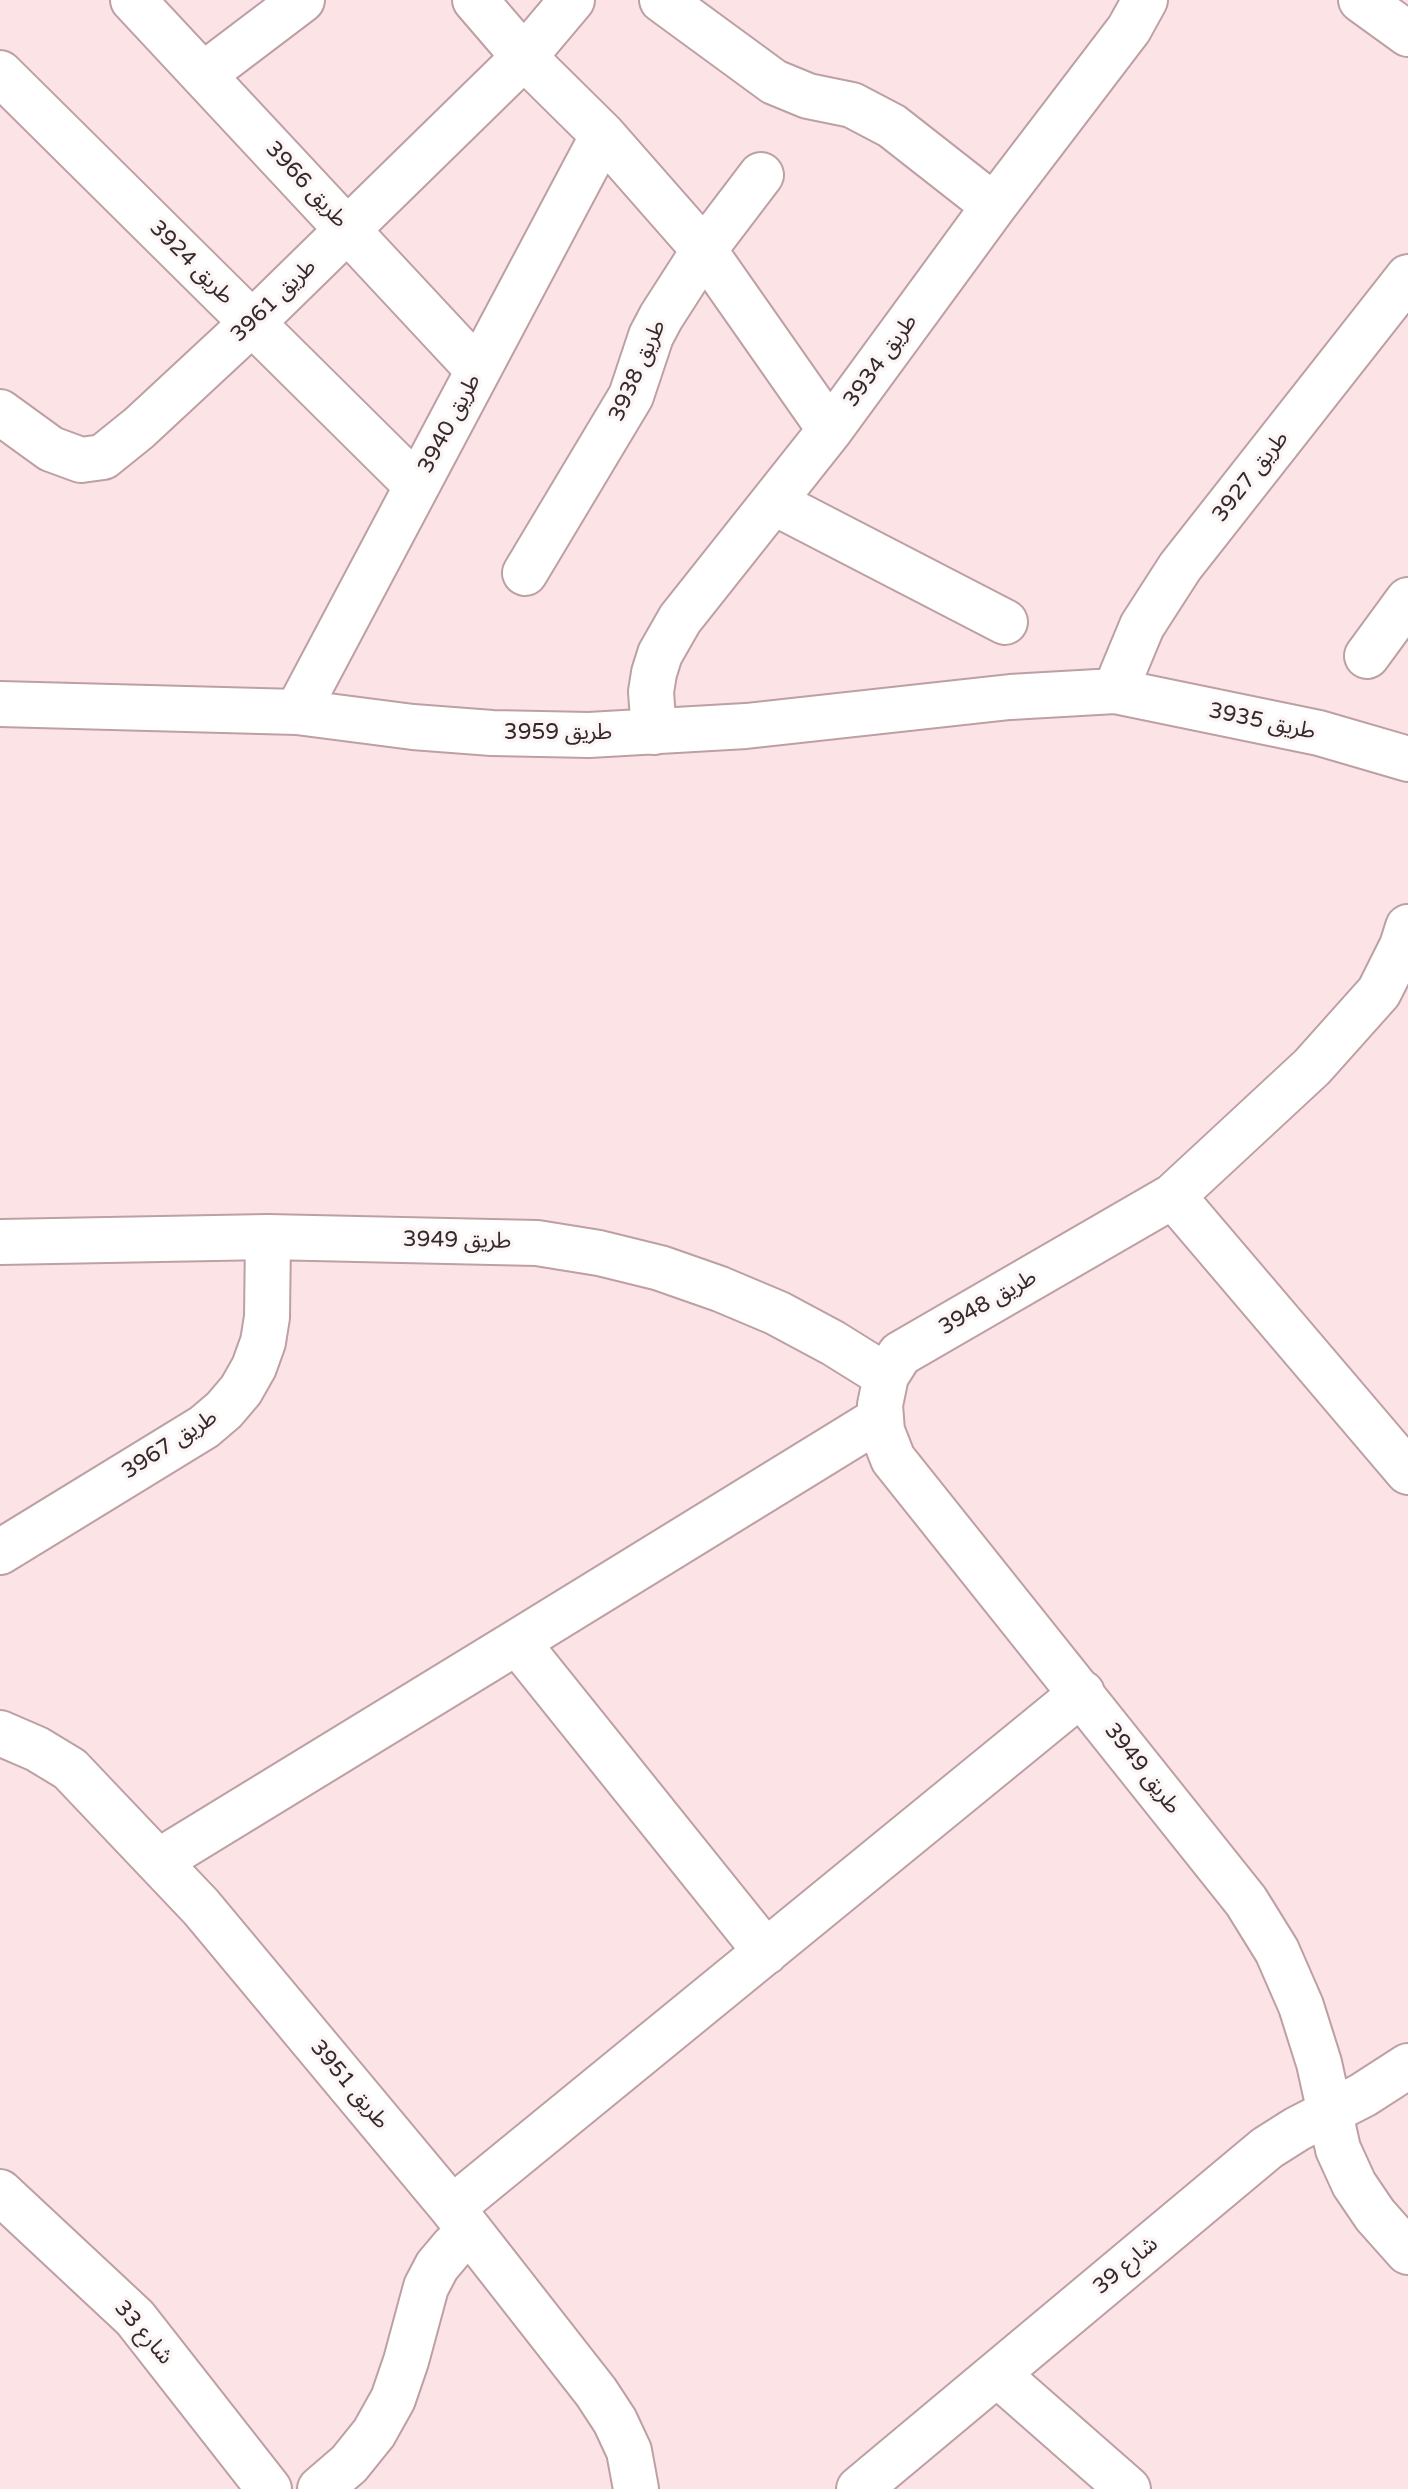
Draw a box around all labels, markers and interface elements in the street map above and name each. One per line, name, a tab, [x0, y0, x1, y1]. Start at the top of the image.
street label: طريق 3966	[259, 136, 353, 234]
street label: طريق 3924	[143, 215, 239, 311]
street label: طريق 3961	[226, 254, 322, 348]
street label: طريق 3934	[838, 309, 924, 413]
street label: طريق 3938	[604, 316, 672, 426]
street label: طريق 3940	[413, 370, 487, 478]
street label: طريق 3927	[1207, 426, 1295, 528]
street label: طريق 3935	[1206, 698, 1318, 746]
street label: طريق 3959	[504, 720, 612, 746]
street label: طريق 3949	[403, 1227, 511, 1255]
street label: طريق 3948	[935, 1264, 1041, 1342]
street label: طريق 3967	[117, 1404, 223, 1486]
street label: طريق 3949	[1098, 1718, 1186, 1820]
street label: طريق 3951	[304, 2035, 394, 2135]
street label: شارع 39	[1088, 2231, 1164, 2301]
street label: شارع 33	[108, 2296, 178, 2370]

